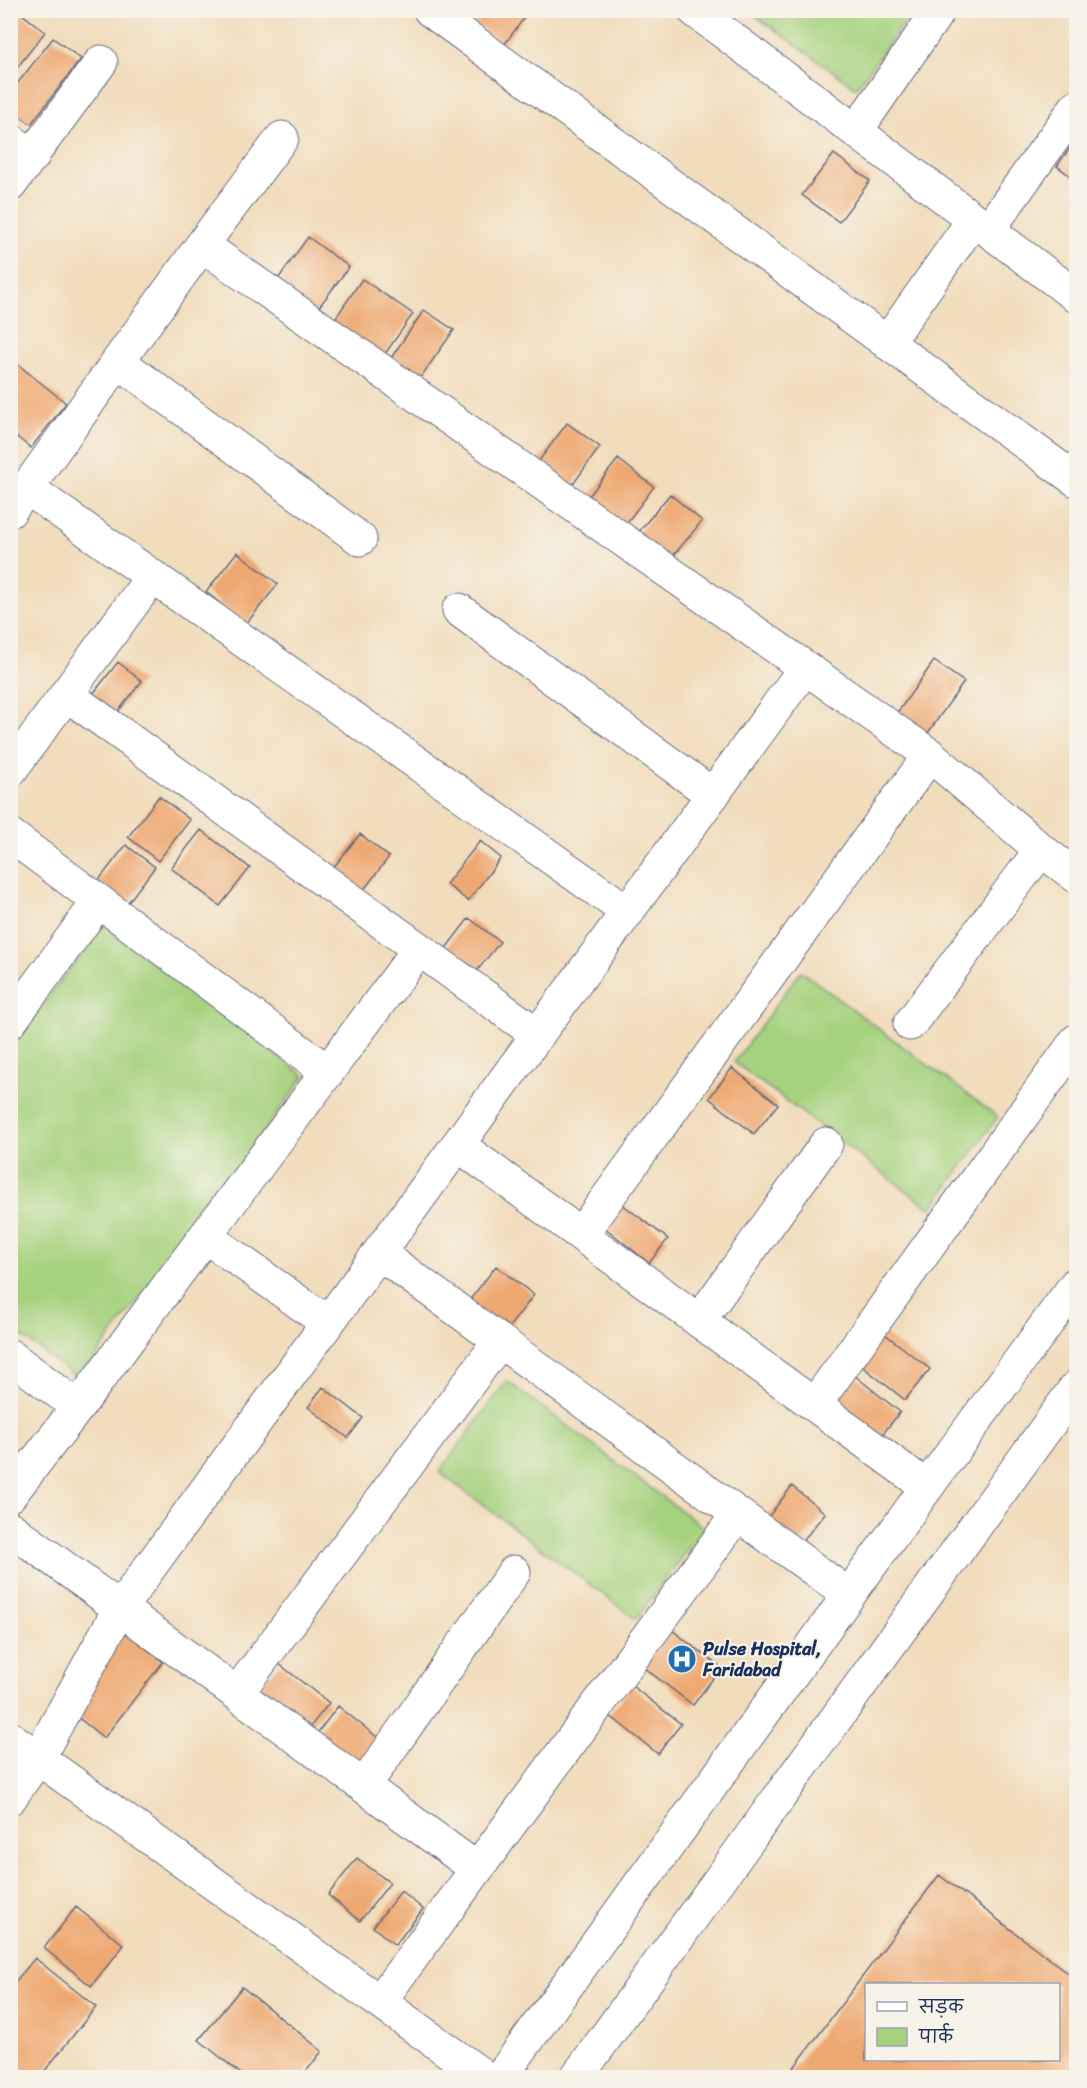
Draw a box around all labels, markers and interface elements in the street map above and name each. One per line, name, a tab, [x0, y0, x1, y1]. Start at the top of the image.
place label: Pulse Hospital, Faridabad	[702, 1633, 821, 1686]
hospital icon: Pulse Hospital, Faridabad	[666, 1643, 698, 1675]
legend	[865, 1983, 1060, 2061]
text: सड़क	[918, 1991, 964, 2023]
text: पार्क	[918, 2021, 954, 2053]

